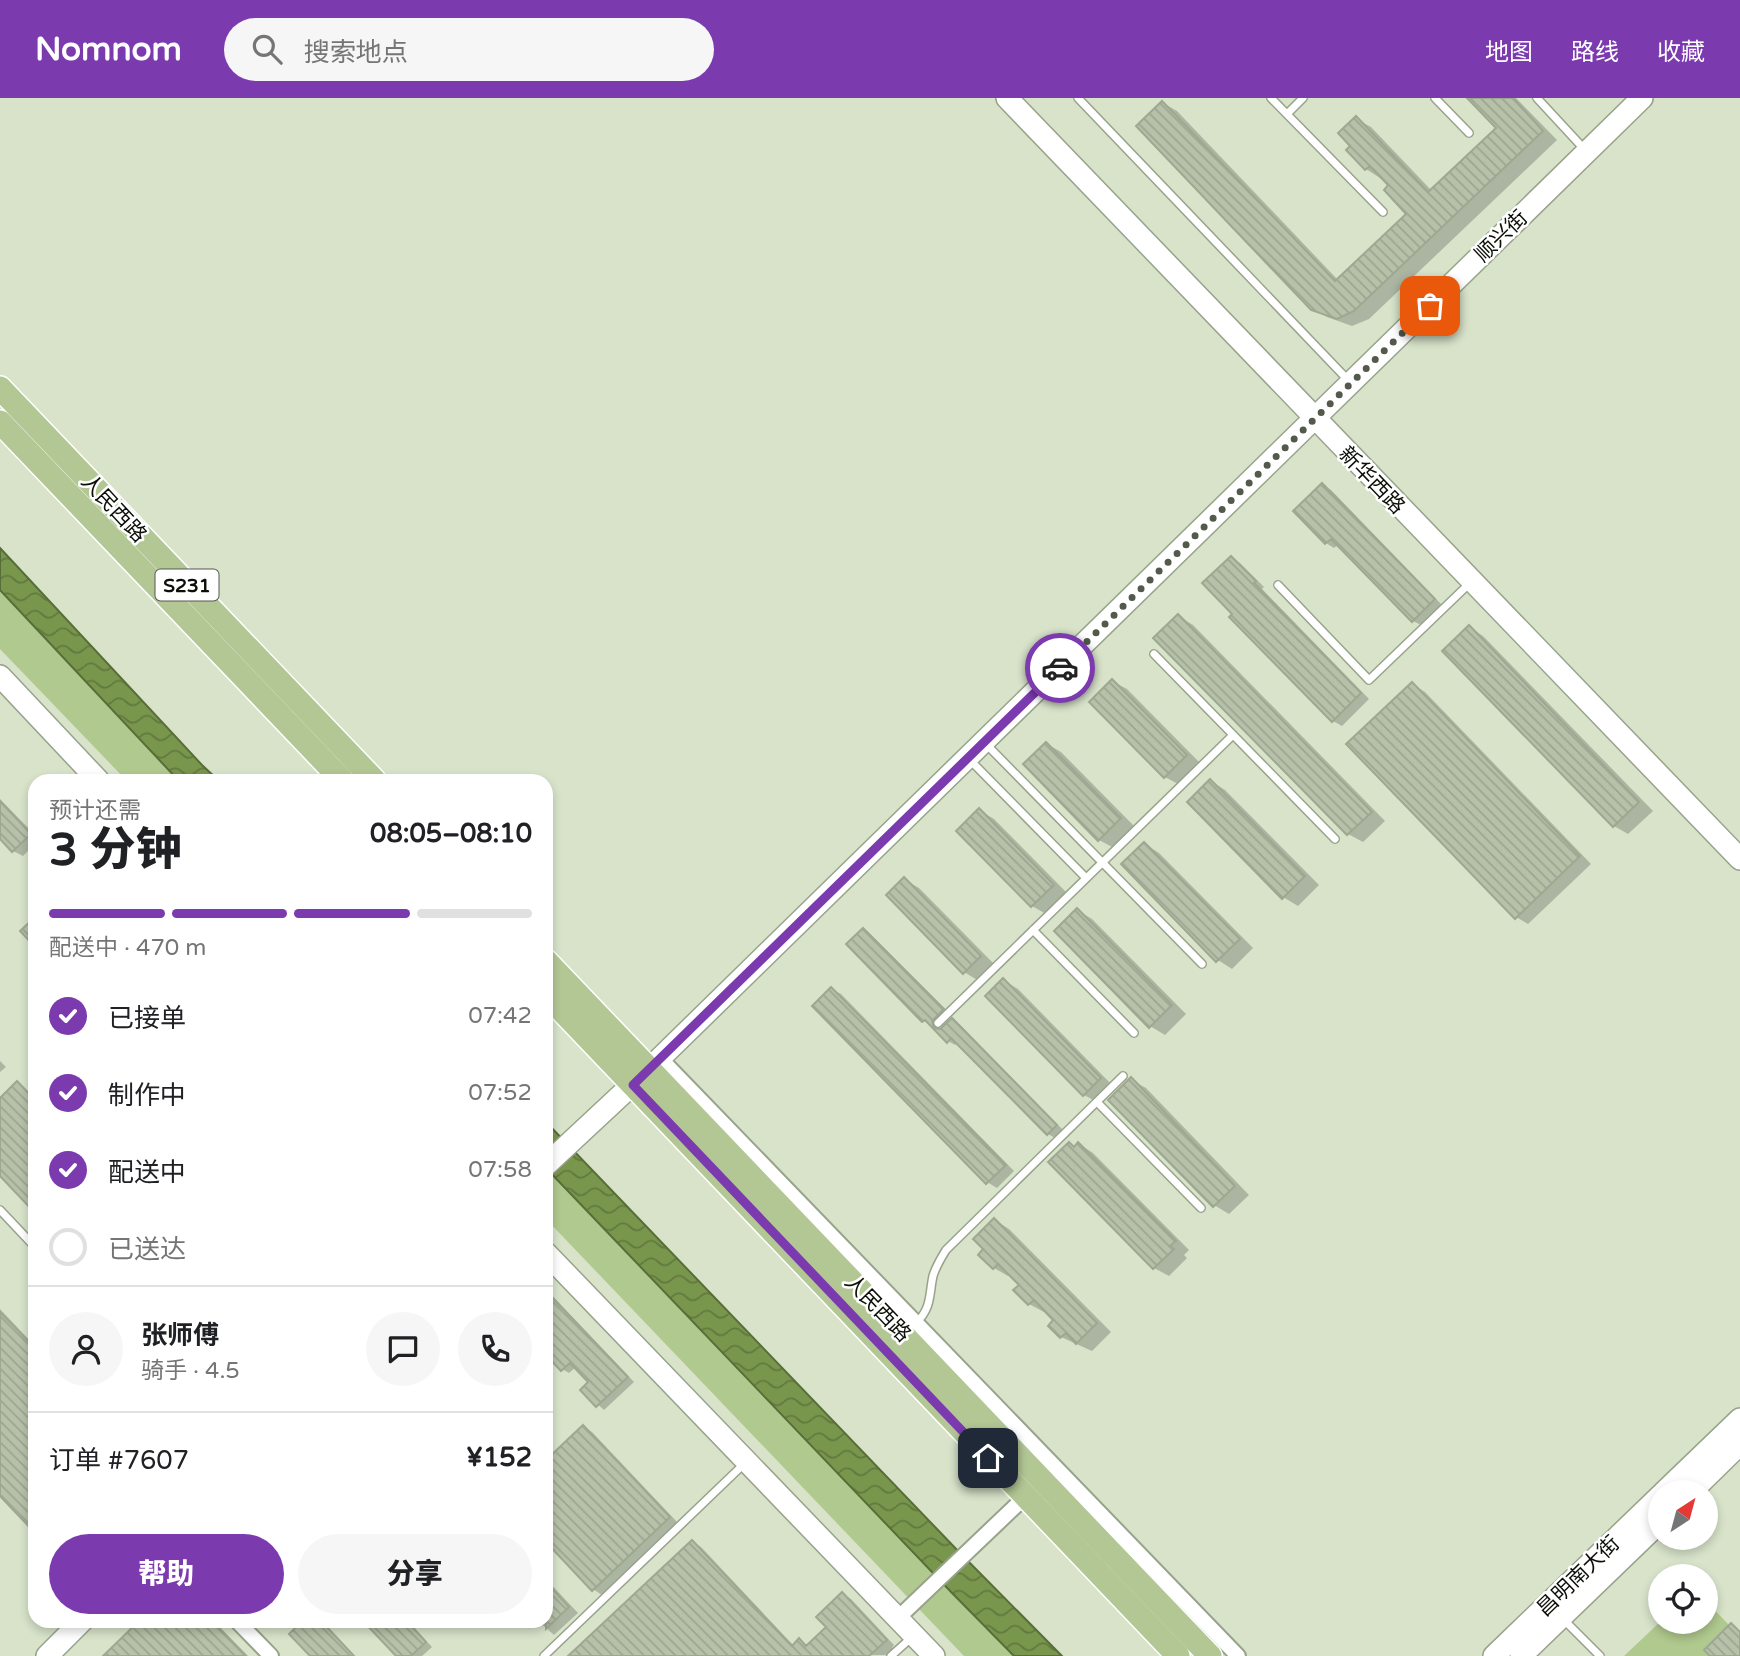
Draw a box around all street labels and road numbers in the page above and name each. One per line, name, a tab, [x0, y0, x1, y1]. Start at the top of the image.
street label: 顺兴街	[1470, 205, 1533, 267]
street label: 新华西路	[1333, 441, 1410, 519]
street label: 人民西路	[76, 469, 151, 548]
road number: S231	[156, 570, 218, 600]
street label: 人民西路	[839, 1269, 916, 1347]
street label: 昌明南大街	[1532, 1531, 1625, 1622]

